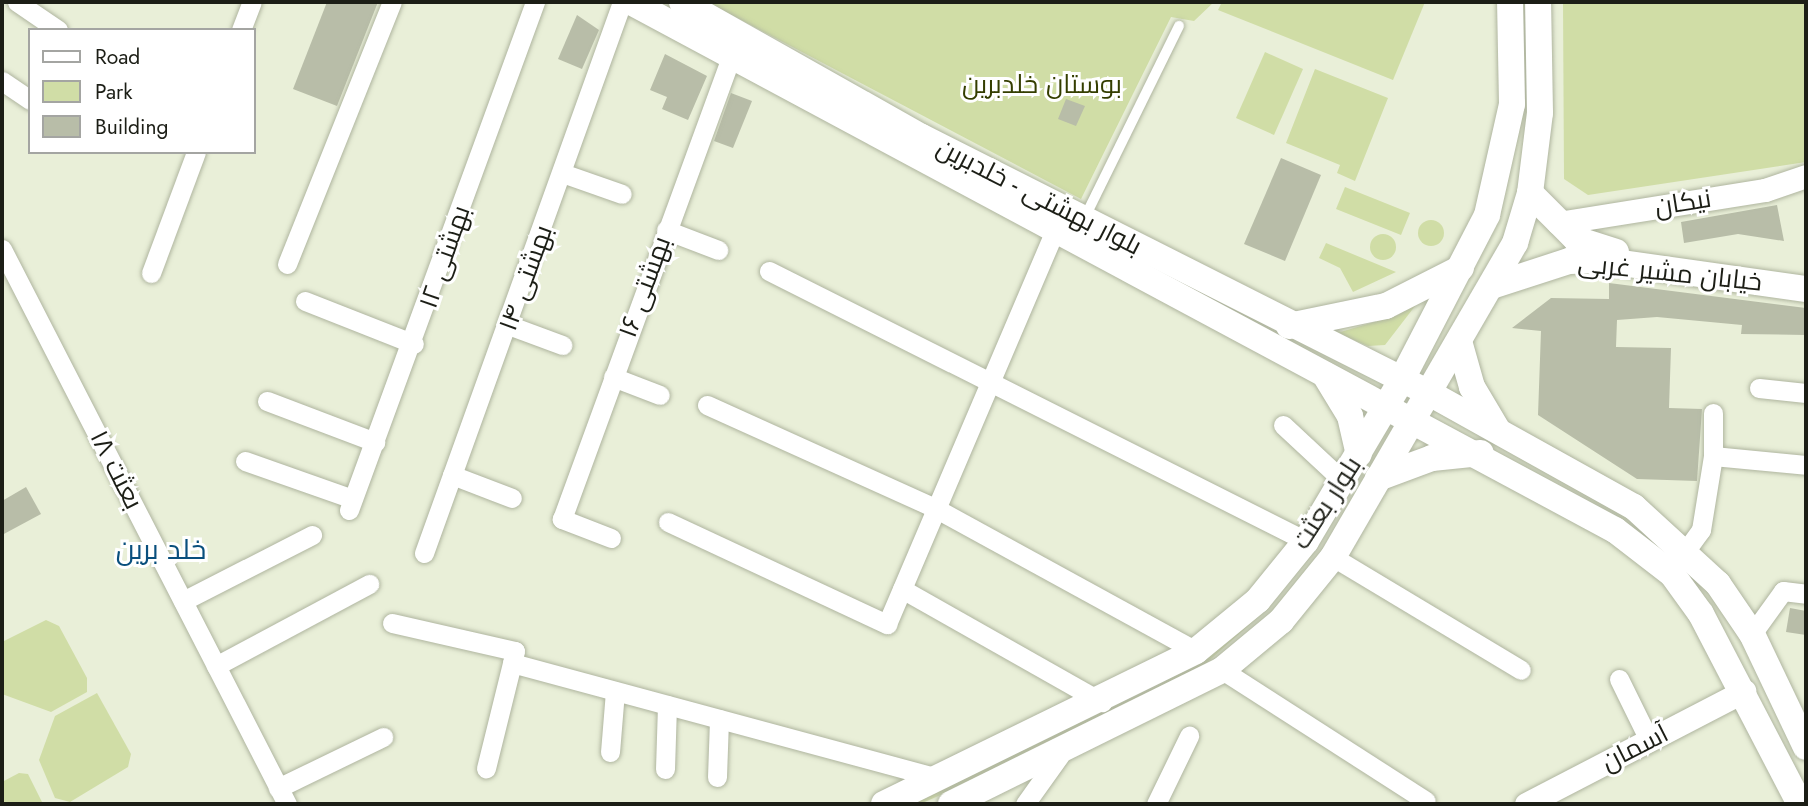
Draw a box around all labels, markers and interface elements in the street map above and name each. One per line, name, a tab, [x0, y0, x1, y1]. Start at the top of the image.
legend	[28, 28, 256, 154]
text: Road	[95, 42, 140, 72]
park label: بوستان خلدبرین	[962, 69, 1122, 101]
text: Park	[95, 77, 132, 107]
text: Building	[95, 112, 168, 142]
street label: بلوار بهشتی - خلدبرین	[931, 132, 1147, 262]
street label: نیکان	[1653, 183, 1713, 223]
street label: ۱۲ بهشتی	[413, 202, 477, 312]
street label: ۱۴ بهشتی	[492, 221, 560, 335]
street label: ۱۶ بهشتی	[612, 232, 678, 342]
street label: خیابان مشیر غربی	[1576, 248, 1764, 298]
street label: بعثت ۱۸	[83, 425, 149, 515]
street label: بلوار بعثت	[1286, 451, 1368, 555]
district label: خلد برین	[116, 533, 206, 567]
street label: آسمان	[1596, 718, 1674, 778]

